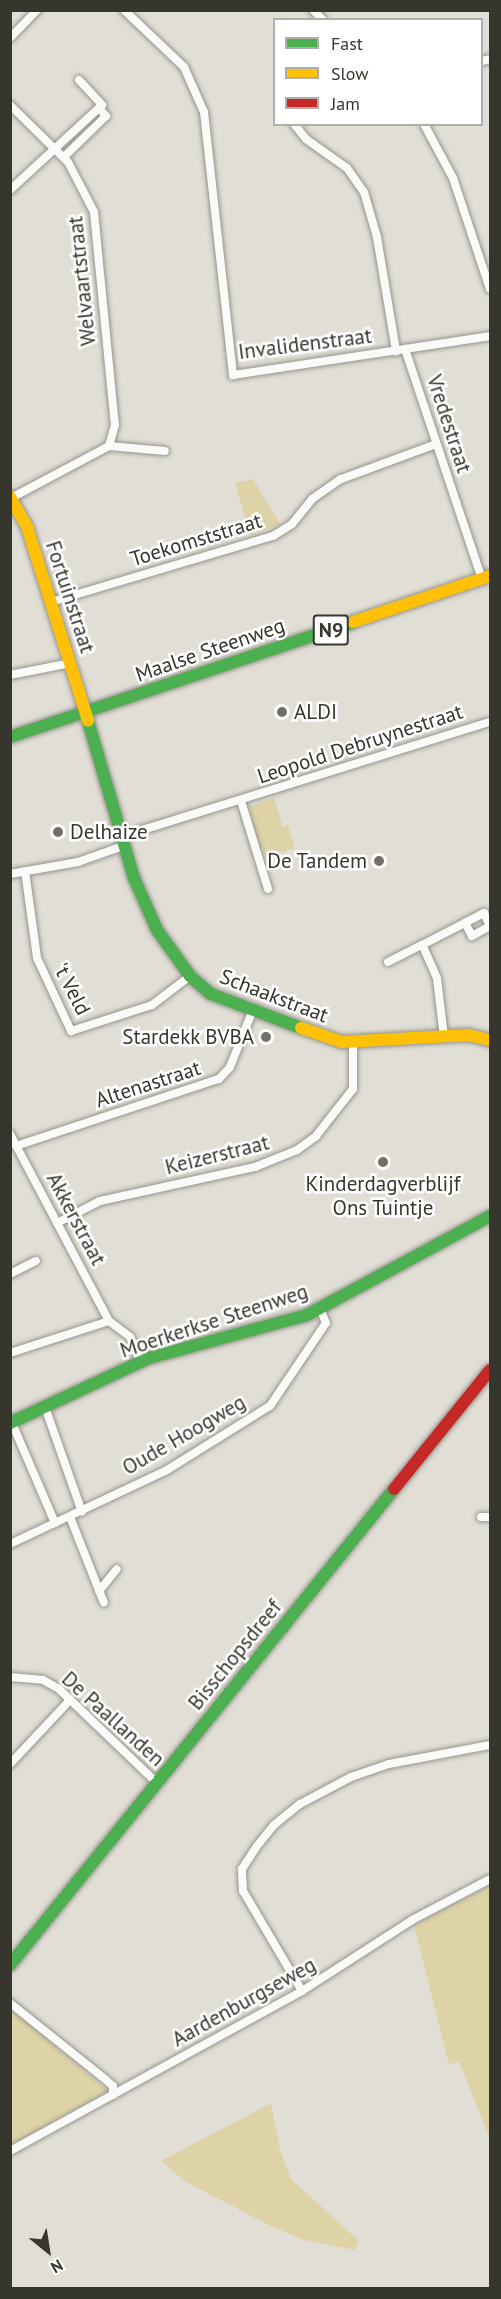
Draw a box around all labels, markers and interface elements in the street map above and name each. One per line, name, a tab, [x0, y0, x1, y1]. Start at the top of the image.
legend	[273, 18, 483, 126]
text: Fast	[331, 32, 363, 55]
text: Slow	[331, 62, 369, 85]
text: Jam	[331, 92, 360, 115]
street label: Welvaartstraat	[63, 215, 101, 347]
street label: Invalidenstraat	[237, 323, 373, 365]
street label: Vredestraat	[421, 372, 477, 476]
street label: Toekomststraat	[127, 508, 265, 572]
street label: Fortuinstraat	[40, 538, 100, 656]
street label: Maalse Steenweg	[132, 613, 288, 687]
road number: N9	[312, 613, 350, 647]
street label: Leopold Debruynestraat	[254, 699, 466, 789]
place label: ALDI	[294, 699, 337, 725]
marker: ALDI	[275, 705, 289, 719]
place label: Delhaize	[70, 819, 148, 845]
marker: Delhaize	[51, 825, 65, 839]
place label: De Tandem	[267, 848, 367, 874]
marker: De Tandem	[372, 854, 386, 868]
street label: 't Veld	[48, 958, 96, 1020]
street label: Schaakstraat	[216, 964, 332, 1028]
place label: Stardekk BVBA	[122, 1024, 254, 1050]
marker: Stardekk BVBA	[259, 1030, 273, 1044]
street label: Altenastraat	[92, 1055, 204, 1113]
street label: Keizerstraat	[163, 1130, 271, 1180]
marker: Kinderdagverblijf Ons Tuintje	[376, 1155, 390, 1169]
street label: Akkerstraat	[41, 1168, 111, 1270]
place label: Kinderdagverblijf Ons Tuintje	[305, 1171, 461, 1221]
street label: Moerkerkse Steenweg	[117, 1279, 311, 1363]
street label: Oude Hoogweg	[118, 1390, 250, 1480]
street label: Bisschopsdreef	[183, 1595, 287, 1715]
street label: De Paallanden	[56, 1666, 170, 1772]
street label: Aardenburgseweg	[168, 1952, 320, 2052]
north arrow	[18, 2221, 78, 2281]
text: N	[47, 2255, 67, 2278]

